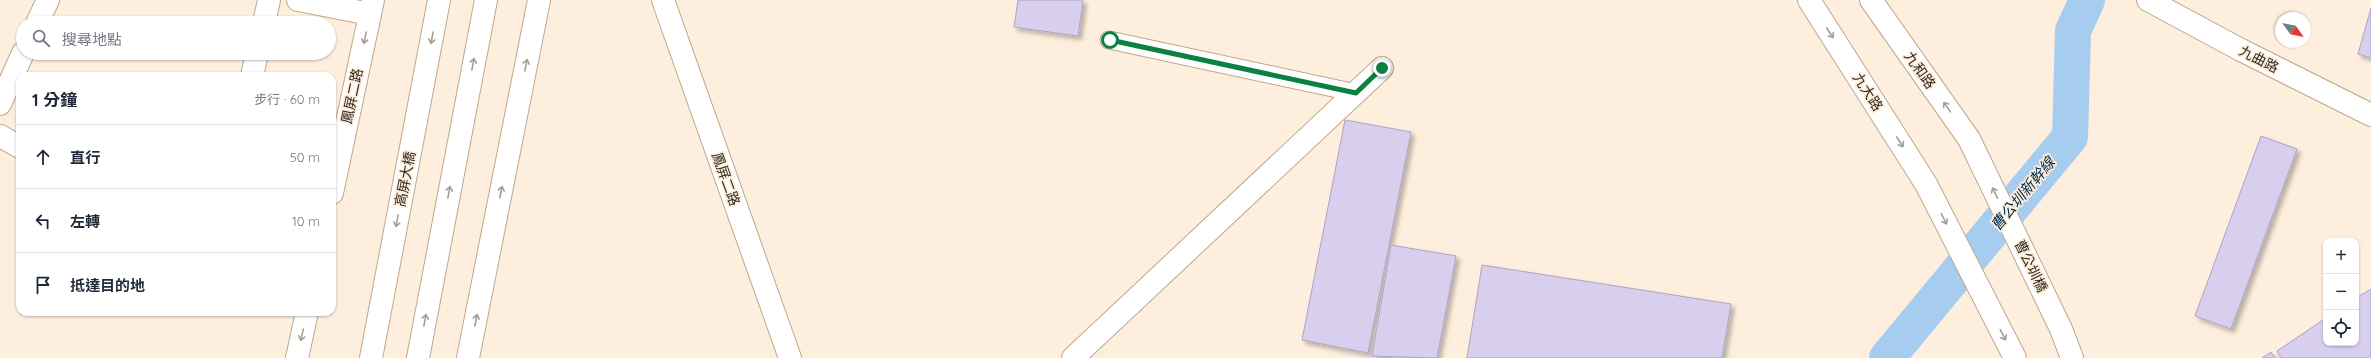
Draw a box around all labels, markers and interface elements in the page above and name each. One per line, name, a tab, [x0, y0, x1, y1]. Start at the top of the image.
north arrow	[2275, 12, 2311, 48]
search box	[16, 16, 336, 60]
icon: search	[30, 27, 52, 49]
one-way arrow	[1826, 27, 1834, 38]
text: 搜尋地點	[62, 30, 122, 49]
one-way arrow	[360, 31, 368, 44]
one-way arrow	[428, 31, 436, 44]
route start	[1101, 31, 1119, 49]
street label: 九曲路	[2236, 41, 2282, 77]
street label: 九和路	[1901, 48, 1939, 92]
one-way arrow	[469, 58, 477, 71]
one-way arrow	[522, 58, 530, 71]
route end	[1373, 59, 1391, 77]
street label: 鳳屏二路	[337, 67, 367, 125]
street label: 九大路	[1849, 69, 1887, 115]
text: 1 分鐘	[32, 89, 77, 110]
text: 步行 · 60 m	[254, 91, 320, 107]
one-way arrow	[1943, 102, 1951, 113]
one-way arrow	[1896, 137, 1904, 148]
icon: ahead	[32, 146, 54, 168]
text: 直行	[70, 148, 100, 167]
text: 50 m	[290, 149, 320, 165]
street label: 高屏大橋	[391, 150, 419, 208]
street label: 鳳屏二路	[708, 150, 744, 208]
water label: 曹公圳新幹線	[1986, 152, 2060, 234]
one-way arrow	[445, 186, 453, 199]
one-way arrow	[497, 186, 505, 199]
one-way arrow	[1991, 187, 1998, 199]
icon: left	[32, 210, 54, 232]
text: 左轉	[70, 212, 100, 231]
text: 10 m	[292, 213, 320, 229]
one-way arrow	[1941, 213, 1948, 225]
one-way arrow	[393, 214, 401, 227]
street label: 曹公圳橋	[2011, 237, 2051, 295]
map controls	[2323, 238, 2359, 346]
button: +	[2323, 238, 2359, 274]
icon: arrive	[32, 274, 54, 296]
button: −	[2323, 274, 2359, 310]
text: 抵達目的地	[70, 276, 145, 295]
button: locate	[2323, 310, 2359, 346]
one-way arrow	[421, 314, 429, 327]
one-way arrow	[472, 314, 480, 327]
one-way arrow	[298, 328, 306, 341]
one-way arrow	[2000, 329, 2007, 341]

